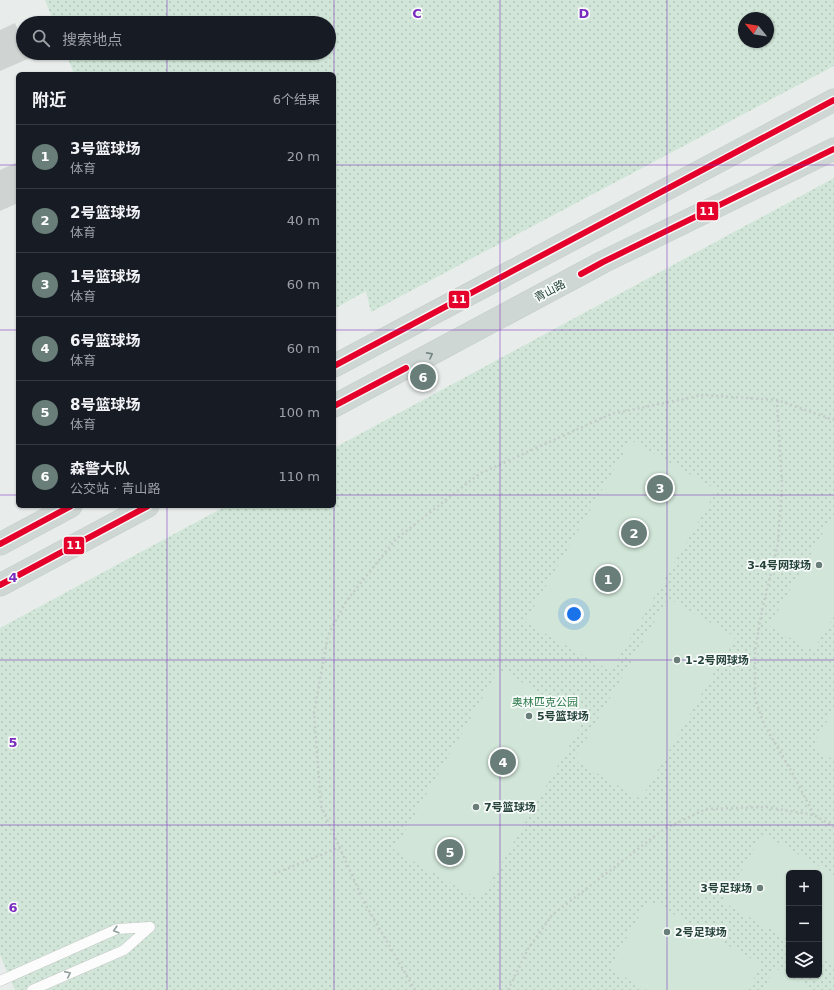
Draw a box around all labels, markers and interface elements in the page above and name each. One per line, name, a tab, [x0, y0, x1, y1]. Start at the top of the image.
text: C	[412, 6, 422, 21]
text: D	[579, 6, 590, 21]
north arrow	[738, 12, 774, 48]
search box	[16, 16, 336, 60]
icon: search	[30, 27, 52, 49]
text: 搜索地点	[62, 31, 122, 49]
text: 附近	[32, 90, 66, 110]
text: 6个结果	[273, 92, 320, 107]
text: 3号篮球场	[70, 140, 140, 158]
text: 1	[40, 149, 50, 164]
text: 20 m	[287, 149, 320, 164]
text: 体育	[70, 161, 96, 176]
line badge: 11	[696, 201, 719, 221]
text: 2号篮球场	[70, 204, 140, 222]
text: 11	[699, 205, 715, 218]
text: 2	[40, 213, 50, 228]
text: 40 m	[287, 213, 320, 228]
text: 体育	[70, 225, 96, 240]
text: 1号篮球场	[70, 268, 140, 286]
text: 3	[40, 277, 50, 292]
text: 60 m	[287, 277, 320, 292]
street label: 青山路	[532, 278, 568, 304]
text: 体育	[70, 289, 96, 304]
line badge: 11	[448, 290, 470, 309]
text: 11	[451, 293, 467, 306]
text: 6号篮球场	[70, 332, 140, 350]
text: 4	[40, 341, 50, 356]
text: 60 m	[287, 341, 320, 356]
one-way arrow	[426, 352, 433, 359]
text: 体育	[70, 353, 96, 368]
pin: 6	[410, 362, 436, 392]
text: 8号篮球场	[70, 396, 140, 414]
text: 5	[40, 405, 50, 420]
text: 100 m	[278, 405, 320, 420]
text: 体育	[70, 417, 96, 432]
text: 森警大队	[70, 460, 130, 478]
text: 6	[40, 469, 50, 484]
text: 110 m	[278, 469, 320, 484]
pin: 3	[647, 473, 673, 503]
text: 公交站 · 青山路	[70, 481, 160, 496]
pin: 2	[621, 518, 647, 548]
line badge: 11	[63, 536, 85, 555]
text: 11	[66, 539, 82, 552]
place label: 3-4号网球场	[747, 559, 811, 572]
marker: 3-4号网球场	[814, 560, 824, 570]
pin: 1	[595, 564, 621, 594]
text: 4	[8, 570, 18, 585]
your location	[564, 604, 584, 624]
place label: 1-2号网球场	[685, 654, 749, 667]
marker: 1-2号网球场	[672, 655, 682, 665]
park label: 奥林匹克公园	[512, 696, 578, 709]
place label: 5号篮球场	[537, 710, 589, 723]
marker: 5号篮球场	[524, 711, 534, 721]
text: 5	[8, 735, 18, 750]
pin: 4	[490, 747, 516, 777]
place label: 7号篮球场	[484, 801, 536, 814]
marker: 7号篮球场	[471, 802, 481, 812]
pin: 5	[437, 837, 463, 867]
map controls	[786, 870, 822, 978]
button: +	[786, 870, 822, 906]
place label: 3号足球场	[700, 882, 752, 895]
marker: 3号足球场	[755, 883, 765, 893]
text: 6	[8, 900, 18, 915]
button: −	[786, 906, 822, 942]
one-way arrow	[112, 925, 119, 934]
place label: 2号足球场	[675, 926, 727, 939]
marker: 2号足球场	[662, 927, 672, 937]
button: layers	[786, 942, 822, 978]
one-way arrow	[64, 971, 71, 979]

